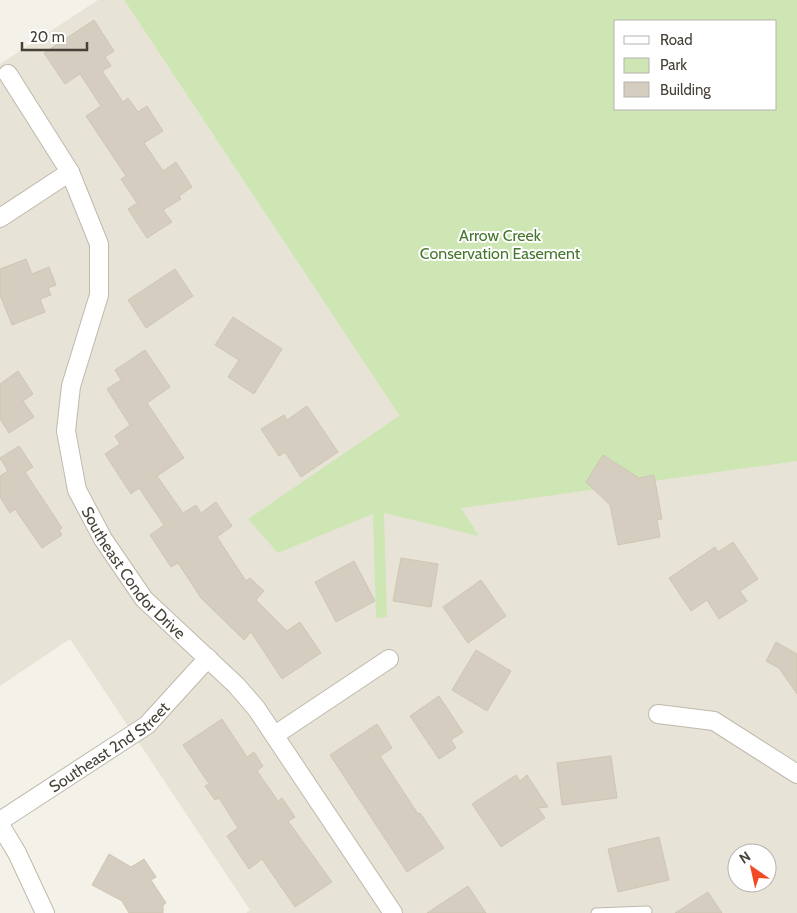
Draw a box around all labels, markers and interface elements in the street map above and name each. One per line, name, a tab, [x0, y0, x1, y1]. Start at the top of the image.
scale bar	[22, 20, 88, 52]
legend	[614, 20, 777, 110]
text: 20 m	[30, 28, 65, 46]
text: Road	[660, 31, 693, 49]
text: Park	[660, 56, 687, 74]
text: Building	[660, 81, 711, 99]
park label: Arrow Creek Conservation Easement	[420, 226, 581, 263]
street label: Southeast Condor Drive	[78, 503, 189, 643]
street label: Southeast 2nd Street	[46, 698, 174, 796]
north arrow	[727, 843, 777, 893]
text: N	[736, 847, 754, 867]

